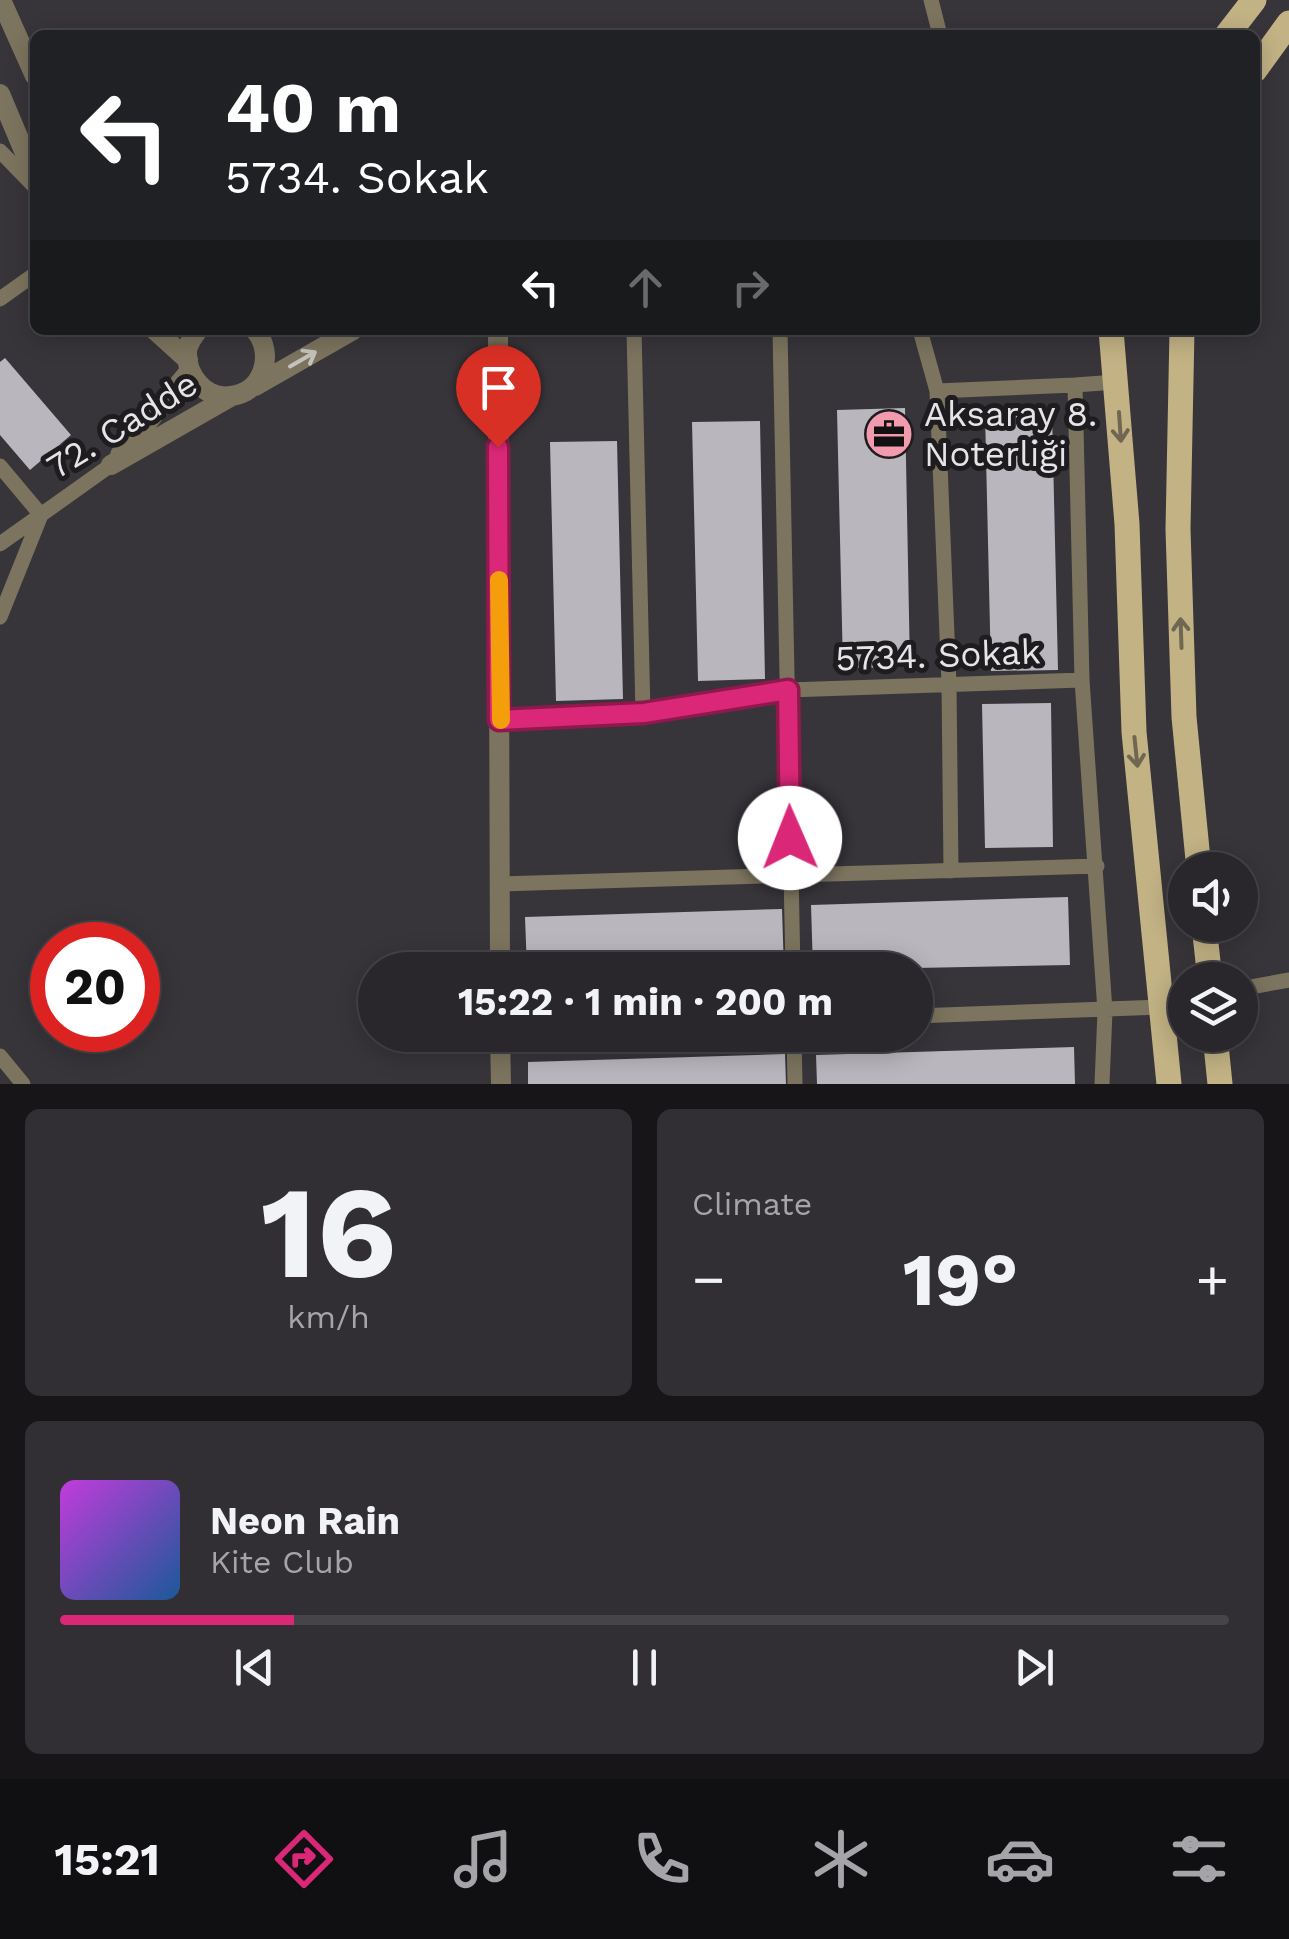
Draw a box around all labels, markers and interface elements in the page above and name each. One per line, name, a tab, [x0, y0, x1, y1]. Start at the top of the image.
text: 40 m	[225, 67, 401, 149]
icon: left	[60, 70, 190, 200]
text: 5734. Sokak	[225, 151, 489, 204]
icon: left	[513, 260, 568, 315]
icon: ahead	[618, 260, 673, 315]
icon: right	[723, 260, 778, 315]
pin	[456, 345, 541, 448]
one-way arrow	[288, 348, 317, 368]
icon: arrive	[471, 360, 526, 415]
street label: 72. Cadde	[39, 362, 205, 488]
place label: Aksaray 8. Noterliği	[924, 393, 1097, 475]
office icon: Aksaray 8. Noterliği	[863, 408, 915, 460]
one-way arrow	[1110, 411, 1129, 443]
one-way arrow	[1172, 618, 1191, 650]
street label: 5734. Sokak	[835, 630, 1041, 680]
one-way arrow	[1127, 735, 1146, 767]
position arrow	[738, 786, 842, 890]
map controls	[1168, 852, 1258, 1052]
button: sound	[1168, 852, 1258, 942]
speed limit sign: 20	[30, 922, 160, 1052]
button: layers	[1168, 962, 1258, 1052]
text: 15:22 · 1 min · 200 m	[458, 980, 833, 1024]
text: 16	[260, 1156, 397, 1309]
text: Climate	[692, 1185, 812, 1223]
text: 19°	[903, 1235, 1018, 1323]
text: −	[692, 1247, 725, 1311]
text: +	[1196, 1247, 1229, 1311]
text: km/h	[287, 1298, 370, 1336]
text: Neon Rain	[210, 1499, 400, 1543]
text: Kite Club	[210, 1543, 354, 1581]
icon: previous	[227, 1640, 282, 1695]
icon: pause	[617, 1640, 672, 1695]
icon: next	[1007, 1640, 1062, 1695]
icon: directions	[269, 1824, 339, 1894]
icon: music	[448, 1824, 518, 1894]
icon: phone	[627, 1824, 697, 1894]
icon: climate	[806, 1824, 876, 1894]
icon: car	[985, 1824, 1055, 1894]
icon: filters	[1164, 1824, 1234, 1894]
text: 15:21	[55, 1833, 160, 1886]

